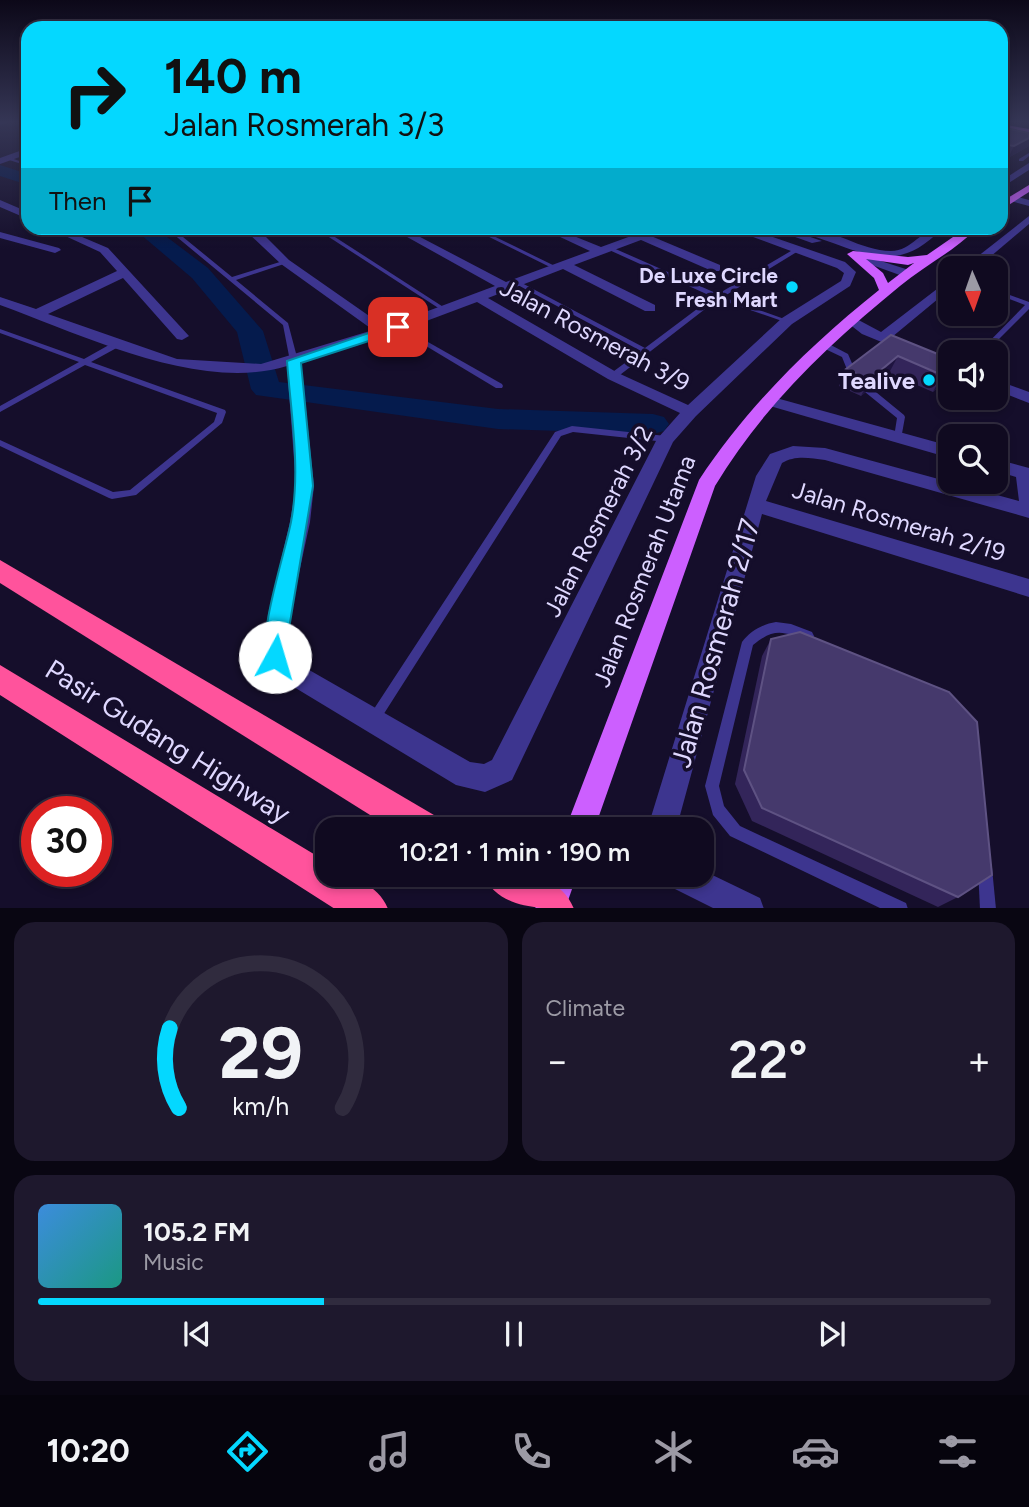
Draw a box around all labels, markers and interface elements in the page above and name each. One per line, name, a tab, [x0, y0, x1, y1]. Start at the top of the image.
text: 140 m	[164, 46, 302, 105]
icon: right	[49, 49, 140, 140]
text: Jalan Rosmerah 3/3	[164, 106, 444, 144]
icon: arrive	[121, 182, 159, 220]
text: Then	[49, 185, 107, 217]
north arrow	[938, 256, 1008, 326]
map controls	[938, 256, 1008, 494]
place label: De Luxe Circle Fresh Mart	[639, 263, 778, 312]
street label: Jalan Rosmerah 3/9	[495, 273, 695, 397]
marker: De Luxe Circle Fresh Mart	[784, 279, 800, 295]
pin	[368, 297, 428, 357]
icon: arrive	[379, 308, 417, 346]
button: sound	[938, 340, 1008, 410]
place label: Tealive	[838, 366, 915, 395]
marker: Tealive	[921, 372, 937, 388]
street label: Jalan Rosmerah 3/2	[537, 421, 659, 621]
button: search	[938, 424, 1008, 494]
street label: Jalan Rosmerah Utama	[586, 451, 702, 691]
street label: Jalan Rosmerah 2/19	[789, 475, 1009, 567]
street label: Jalan Rosmerah 2/17	[663, 515, 767, 771]
position arrow	[238, 620, 312, 694]
street label: Pasir Gudang Highway	[39, 652, 297, 830]
speed limit sign: 30	[21, 796, 112, 887]
text: 10:21 · 1 min · 190 m	[399, 836, 630, 868]
text: Climate	[546, 994, 625, 1022]
text: 29	[219, 1009, 303, 1096]
text: 22°	[729, 1029, 808, 1091]
text: −	[546, 1038, 569, 1084]
text: +	[967, 1038, 991, 1084]
text: km/h	[232, 1090, 289, 1120]
text: 105.2 FM	[143, 1216, 250, 1248]
text: Music	[143, 1248, 204, 1276]
icon: previous	[178, 1315, 216, 1353]
icon: pause	[495, 1315, 533, 1353]
icon: next	[813, 1315, 851, 1353]
icon: directions	[223, 1427, 272, 1476]
icon: music	[365, 1427, 414, 1476]
icon: phone	[507, 1427, 556, 1476]
icon: climate	[649, 1427, 698, 1476]
icon: car	[791, 1427, 840, 1476]
icon: filters	[933, 1427, 982, 1476]
text: 10:20	[47, 1432, 130, 1470]

